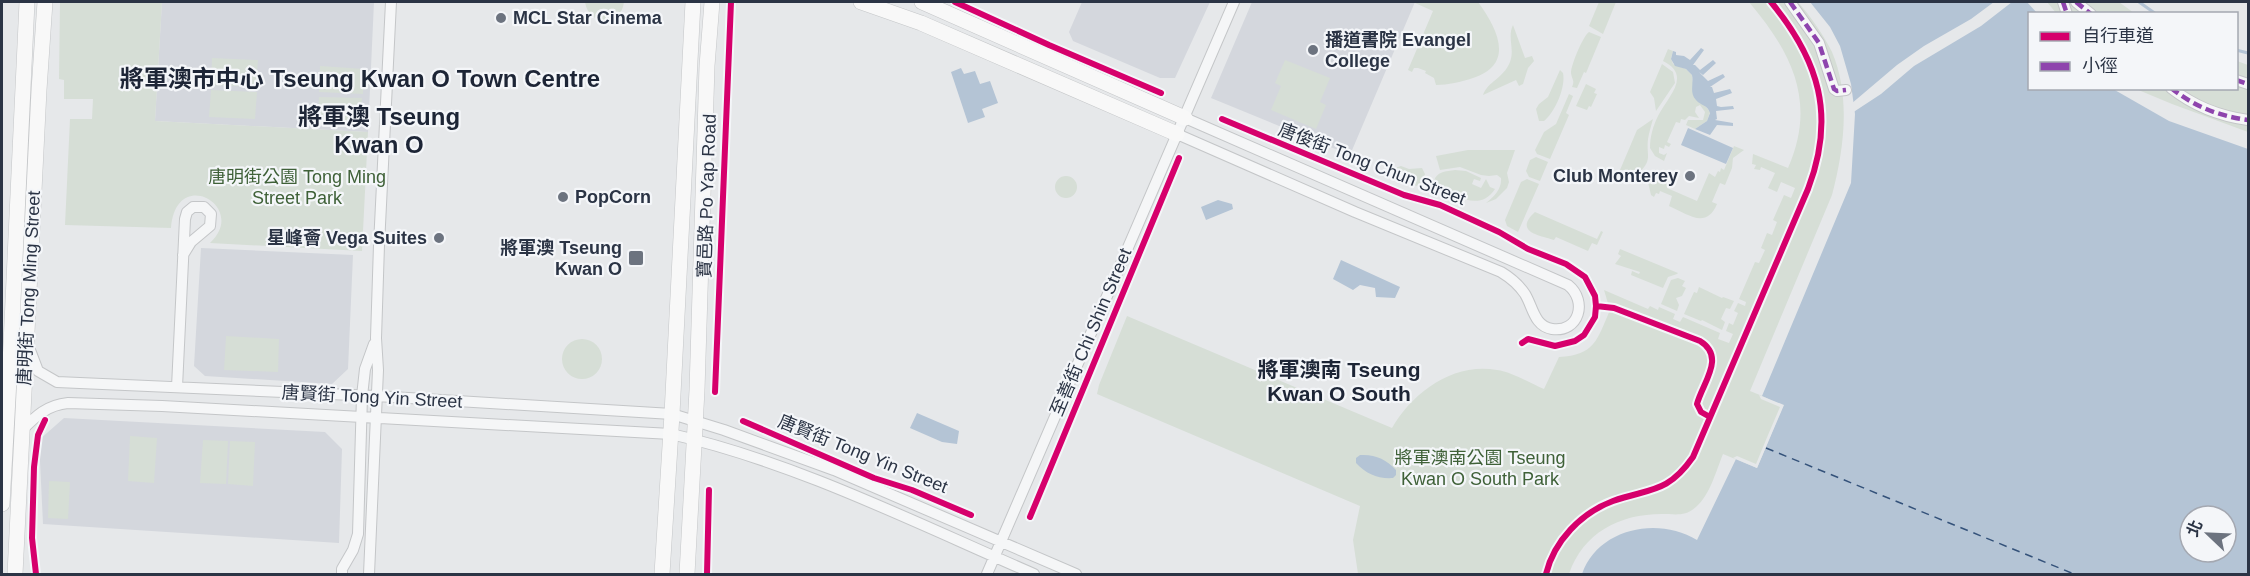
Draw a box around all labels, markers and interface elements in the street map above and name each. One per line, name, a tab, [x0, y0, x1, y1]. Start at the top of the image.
place label: MCL Star Cinema	[513, 8, 663, 28]
marker: MCL Star Cinema	[494, 11, 508, 25]
legend	[2028, 12, 2238, 90]
text: 自行車道	[2082, 26, 2154, 46]
place label: 播道書院 Evangel College	[1325, 30, 1471, 71]
marker: 播道書院 Evangel College	[1306, 43, 1320, 57]
text: 小徑	[2082, 56, 2118, 76]
district label: 將軍澳市中心 Tseung Kwan O Town Centre	[120, 65, 600, 92]
district label: 將軍澳 Tseung Kwan O	[298, 103, 460, 158]
street label: 寶邑路 Po Yap Road	[694, 113, 720, 279]
street label: 唐俊街 Tong Chun Street	[1275, 119, 1469, 209]
place label: Club Monterey	[1553, 166, 1678, 186]
park label: 唐明街公園 Tong Ming Street Park	[208, 167, 386, 208]
marker: Club Monterey	[1683, 169, 1697, 183]
place label: PopCorn	[575, 187, 651, 207]
street label: 唐明街 Tong Ming Street	[14, 190, 44, 386]
marker: PopCorn	[556, 190, 570, 204]
place label: 星峰薈 Vega Suites	[267, 228, 427, 248]
marker: 星峰薈 Vega Suites	[432, 231, 446, 245]
place label: 將軍澳 Tseung Kwan O	[500, 238, 622, 279]
street label: 至善街 Chi Shin Street	[1047, 245, 1135, 419]
marker: 將軍澳 Tseung Kwan O	[627, 249, 645, 267]
district label: 將軍澳南 Tseung Kwan O South	[1258, 358, 1420, 405]
street label: 唐賢街 Tong Yin Street	[281, 382, 463, 412]
street label: 唐賢街 Tong Yin Street	[775, 411, 951, 497]
park label: 將軍澳南公園 Tseung Kwan O South Park	[1394, 448, 1566, 489]
north arrow	[2178, 504, 2238, 564]
text: 北	[2184, 518, 2206, 539]

